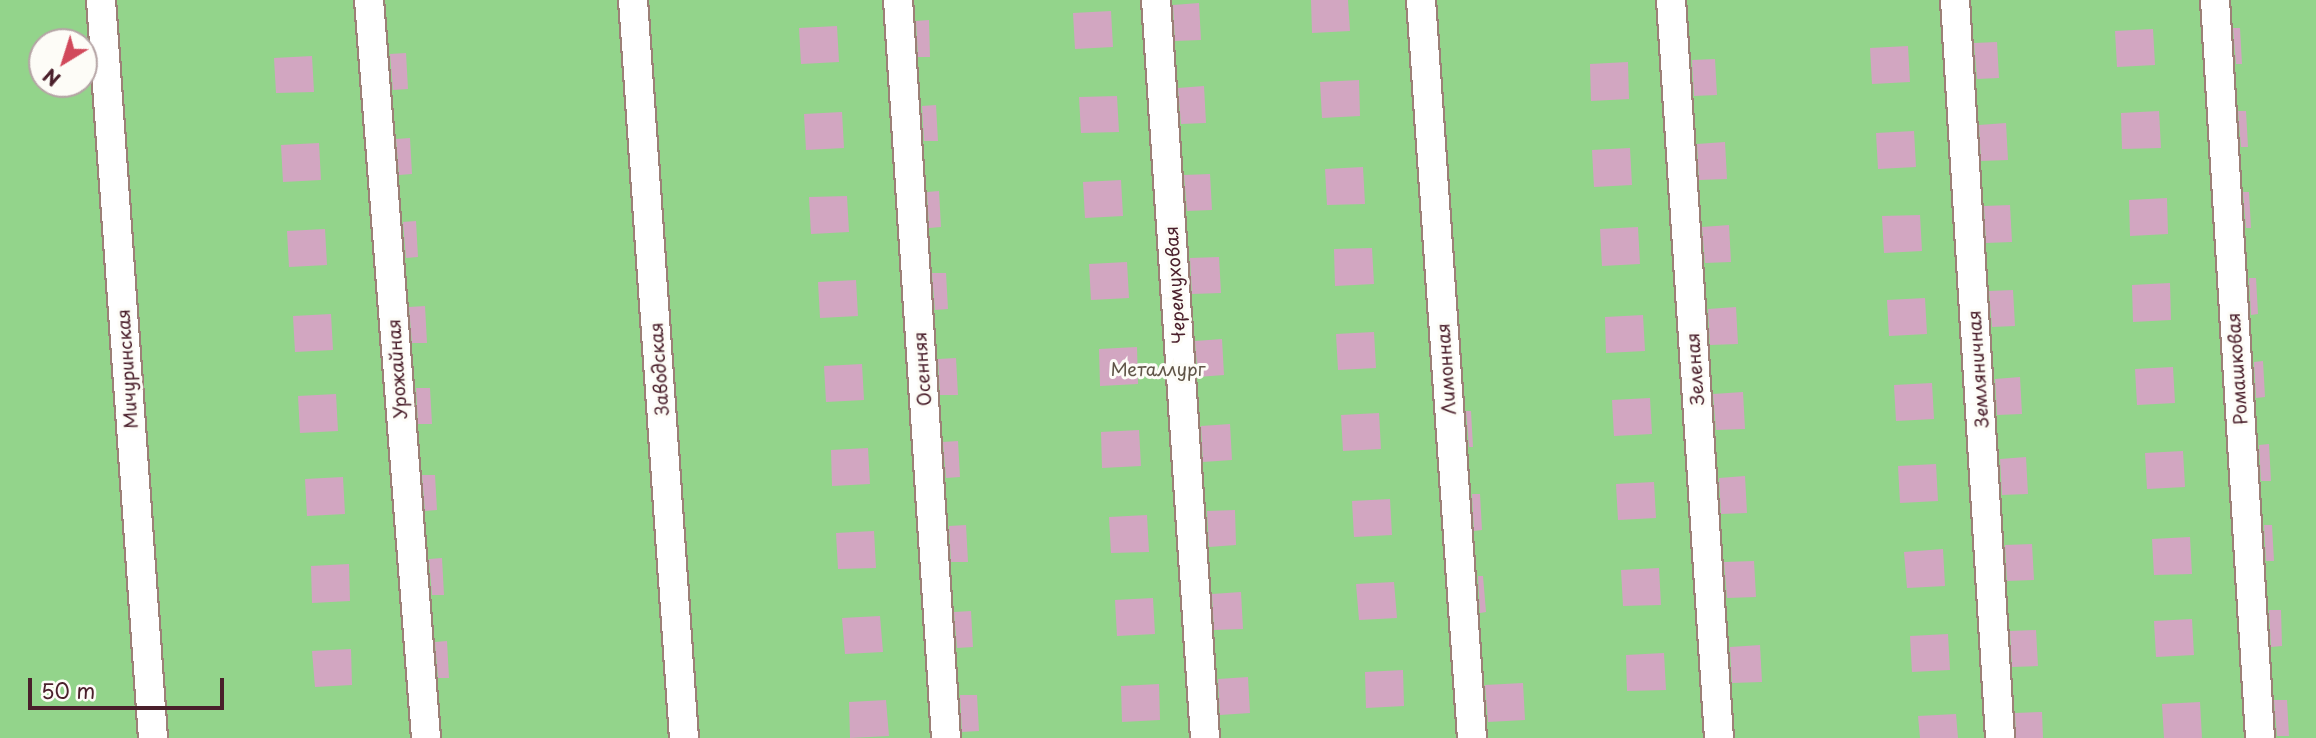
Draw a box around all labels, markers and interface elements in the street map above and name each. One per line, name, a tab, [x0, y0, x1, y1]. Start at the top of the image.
north arrow	[28, 28, 98, 98]
text: N	[37, 62, 66, 94]
street label: Черемуховая	[1160, 225, 1190, 345]
street label: Мичуринская	[112, 308, 142, 430]
street label: Земляничная	[1963, 310, 1993, 428]
street label: Ромашковая	[2222, 312, 2252, 426]
street label: Урожайная	[383, 318, 411, 420]
street label: Заводская	[645, 322, 673, 416]
street label: Лимонная	[1432, 322, 1460, 416]
street label: Осенняя	[909, 331, 935, 407]
street label: Зеленая	[1682, 332, 1708, 406]
park label: Металлург	[1110, 358, 1206, 380]
scale bar	[32, 664, 228, 708]
text: 50 m	[41, 674, 95, 706]

